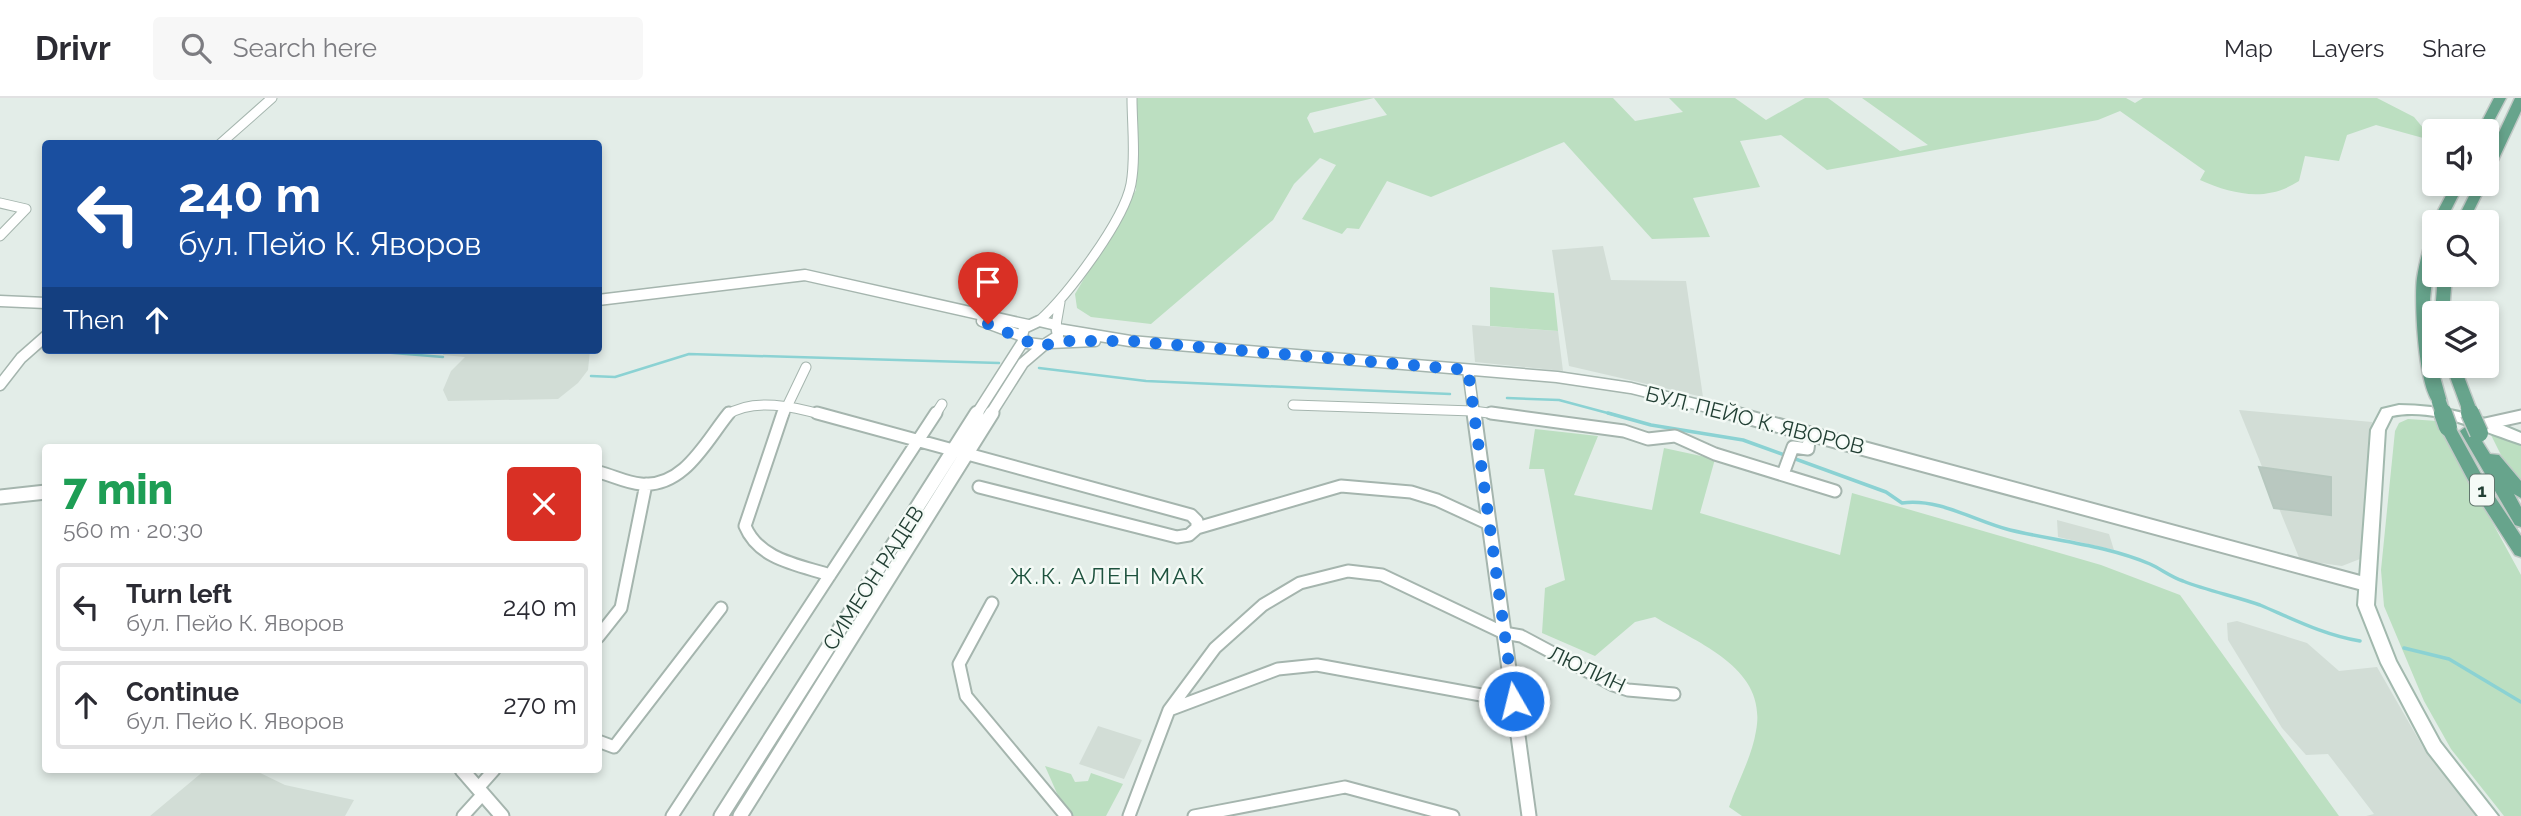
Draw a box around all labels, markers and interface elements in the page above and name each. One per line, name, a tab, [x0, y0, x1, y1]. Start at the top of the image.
search box	[153, 17, 643, 80]
text: Drivr	[35, 29, 111, 68]
icon: search	[177, 29, 215, 67]
text: Search here	[233, 33, 377, 63]
text: Map	[2224, 34, 2273, 63]
text: Layers	[2311, 34, 2384, 63]
text: Share	[2422, 34, 2486, 63]
map controls	[2422, 119, 2499, 378]
button: sound	[2422, 119, 2499, 196]
text: 240 m	[178, 166, 321, 223]
icon: left	[63, 168, 154, 259]
button: search	[2422, 210, 2499, 287]
text: бул. Пейо К. Яворов	[178, 225, 481, 262]
pin	[958, 252, 1018, 324]
icon: arrive	[969, 263, 1007, 301]
icon: ahead	[138, 301, 176, 339]
button: layers	[2422, 301, 2499, 378]
text: Then	[63, 305, 124, 335]
street label: БУЛ. ПЕЙО К. ЯВОРОВ	[1643, 381, 1867, 459]
text: 7 min	[63, 465, 173, 514]
button: close	[507, 467, 581, 541]
road number: 1	[2470, 474, 2494, 506]
street label: СИМЕОН РАДЕВ	[817, 501, 929, 655]
text: 560 m · 20:30	[63, 516, 203, 543]
district label: Ж.К. АЛЕН МАК	[1010, 562, 1206, 589]
text: Turn left	[126, 579, 232, 609]
icon: left	[67, 588, 105, 626]
text: 240 m	[503, 592, 577, 622]
text: бул. Пейо К. Яворов	[126, 609, 344, 636]
street label: ЛЮЛИН	[1544, 640, 1630, 698]
position arrow	[1477, 664, 1551, 738]
text: Continue	[126, 677, 239, 707]
icon: ahead	[67, 686, 105, 724]
text: 270 m	[503, 690, 577, 720]
text: бул. Пейо К. Яворов	[126, 707, 344, 734]

